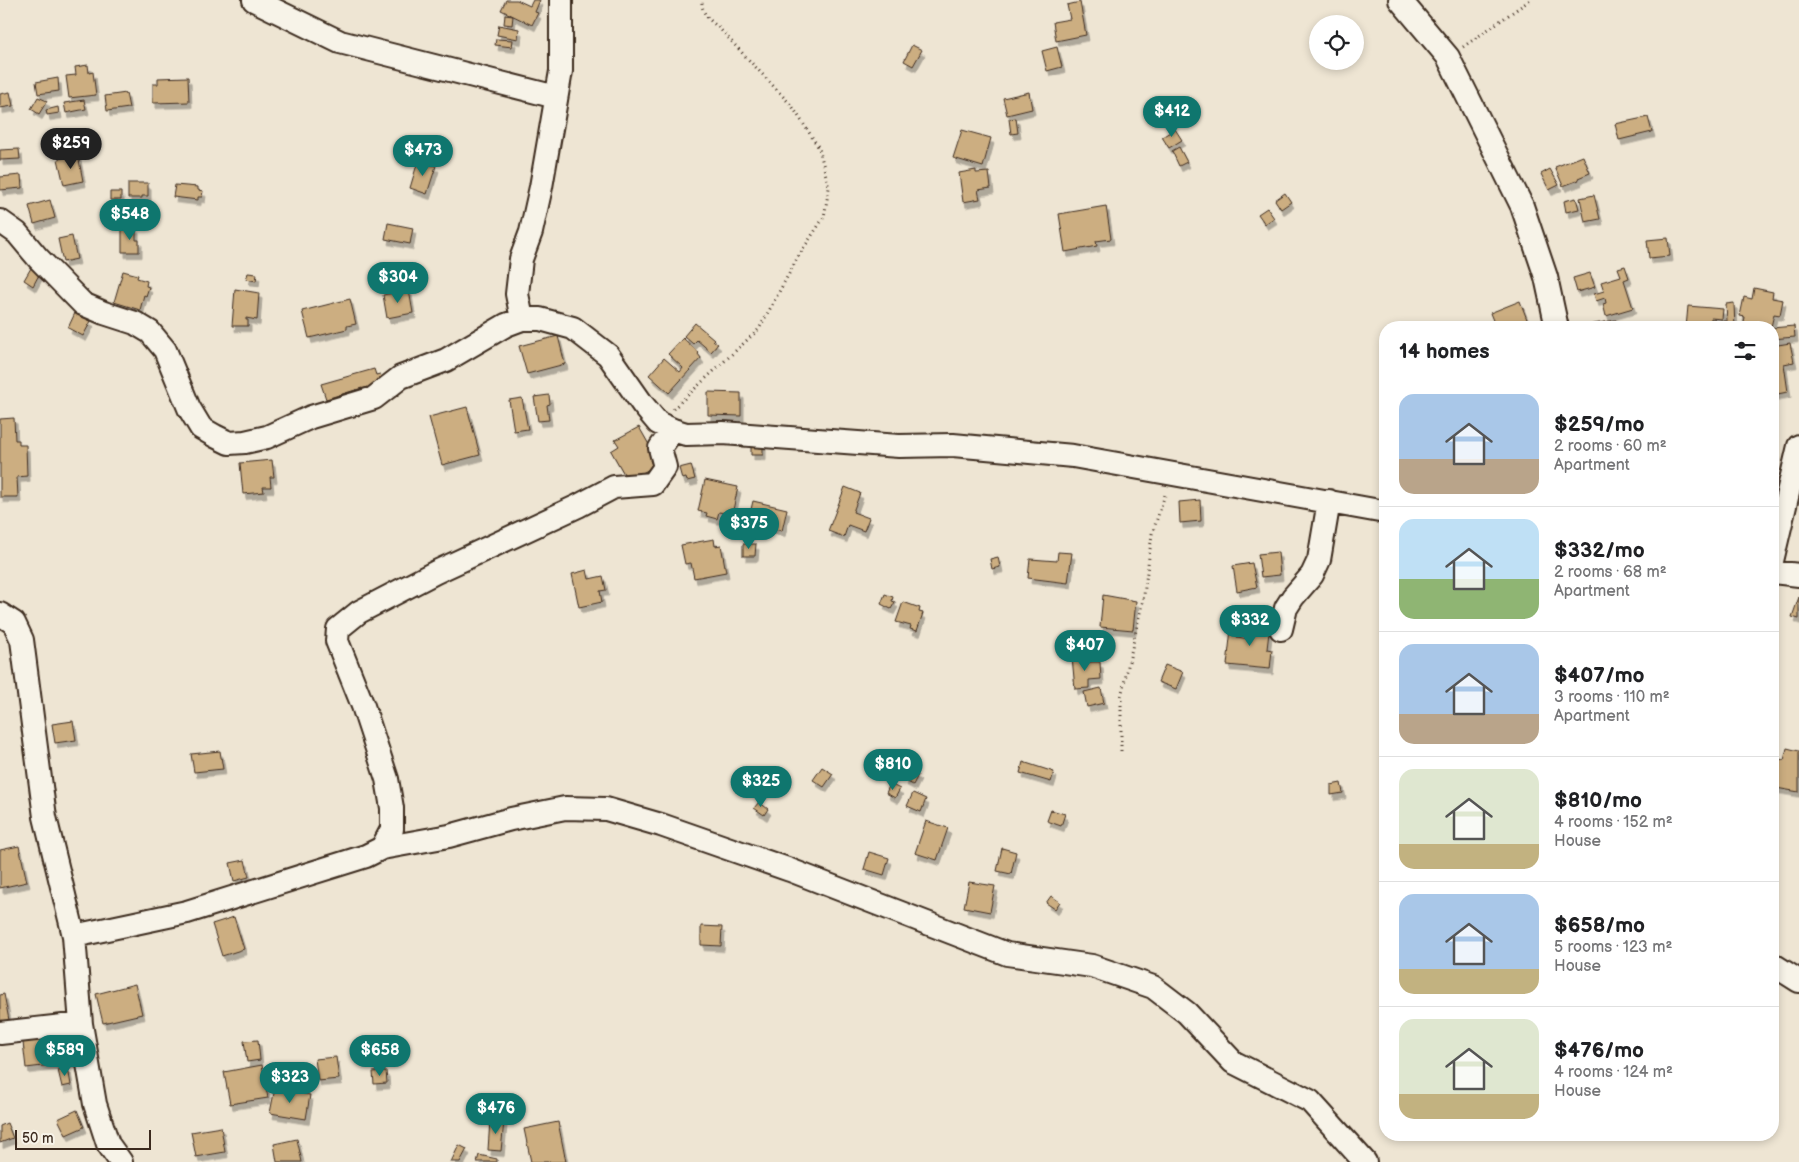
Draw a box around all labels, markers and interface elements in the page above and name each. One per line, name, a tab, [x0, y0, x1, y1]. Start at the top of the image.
map controls	[1309, 15, 1364, 70]
button: locate	[1309, 15, 1364, 70]
pin: $412	[1142, 96, 1202, 138]
text: $412	[1154, 102, 1190, 121]
pin: $259	[41, 128, 101, 170]
text: $259	[52, 134, 90, 153]
pin: $473	[393, 134, 453, 177]
text: $473	[404, 141, 442, 160]
pin: $548	[100, 198, 160, 241]
text: $548	[111, 205, 149, 224]
pin: $304	[368, 262, 428, 304]
text: $304	[378, 268, 418, 287]
icon: filters	[1731, 337, 1759, 365]
text: 14 homes	[1399, 339, 1490, 364]
text: $259/mo	[1554, 412, 1645, 437]
icon: home	[1439, 414, 1499, 474]
text: 2 rooms · 60 m²	[1554, 437, 1667, 456]
text: Apartment	[1554, 456, 1630, 475]
pin: $375	[719, 508, 779, 550]
text: $375	[730, 514, 768, 533]
text: $332/mo	[1554, 538, 1645, 563]
icon: home	[1439, 539, 1499, 599]
text: 2 rooms · 68 m²	[1554, 563, 1667, 582]
text: Apartment	[1554, 582, 1630, 601]
pin: $332	[1220, 604, 1280, 647]
text: $332	[1231, 611, 1269, 630]
pin: $407	[1055, 630, 1115, 672]
text: $407	[1066, 636, 1104, 655]
text: $407/mo	[1554, 663, 1645, 688]
icon: home	[1439, 664, 1499, 724]
text: 3 rooms · 110 m²	[1554, 688, 1670, 707]
text: Apartment	[1554, 707, 1630, 726]
pin: $810	[863, 748, 923, 791]
text: $810	[875, 755, 911, 774]
pin: $325	[731, 766, 791, 808]
text: $325	[742, 772, 780, 791]
text: $810/mo	[1554, 788, 1642, 813]
icon: home	[1439, 789, 1499, 849]
text: 4 rooms · 152 m²	[1554, 813, 1673, 832]
text: House	[1554, 832, 1601, 851]
text: $658/mo	[1554, 913, 1645, 938]
icon: home	[1439, 914, 1499, 974]
text: 5 rooms · 123 m²	[1554, 938, 1672, 957]
text: House	[1554, 957, 1601, 976]
pin: $589	[35, 1034, 95, 1077]
pin: $658	[350, 1034, 410, 1077]
text: $476/mo	[1554, 1038, 1644, 1063]
icon: home	[1439, 1039, 1499, 1099]
text: $589	[46, 1041, 84, 1060]
text: $658	[360, 1041, 400, 1060]
pin: $323	[260, 1062, 320, 1104]
text: 4 rooms · 124 m²	[1554, 1063, 1673, 1082]
text: $323	[271, 1068, 309, 1087]
text: House	[1554, 1082, 1601, 1101]
pin: $476	[466, 1092, 526, 1135]
text: $476	[477, 1099, 515, 1118]
scale bar	[15, 1127, 151, 1150]
text: 50 m	[22, 1130, 54, 1147]

